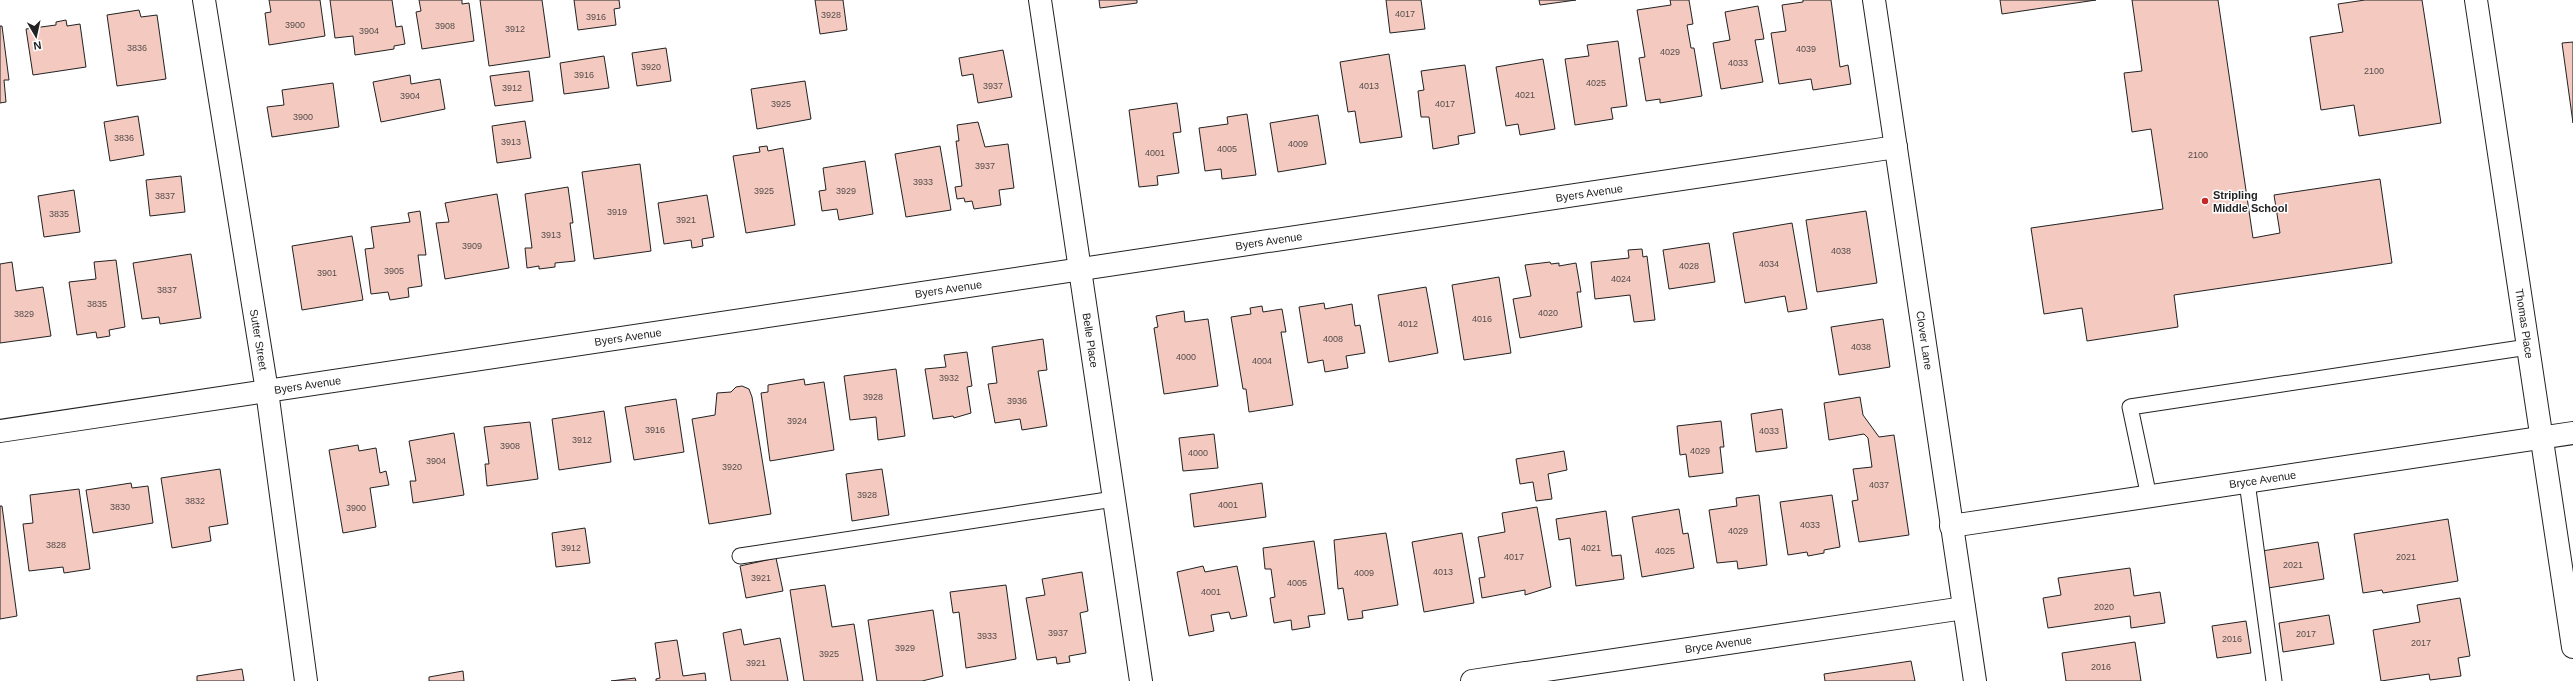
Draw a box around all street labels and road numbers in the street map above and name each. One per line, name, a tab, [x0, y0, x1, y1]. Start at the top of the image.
street label: Byers Avenue	[1555, 182, 1624, 204]
street label: Byers Avenue	[1234, 230, 1303, 252]
street label: Byers Avenue	[914, 278, 983, 300]
street label: Thomas Place	[2513, 288, 2536, 359]
street label: Sutter Street	[248, 308, 270, 371]
street label: Clover Lane	[1914, 310, 1935, 371]
street label: Belle Place	[1080, 312, 1100, 368]
street label: Byers Avenue	[594, 326, 662, 348]
street label: Byers Avenue	[273, 374, 342, 396]
street label: Bryce Avenue	[2228, 468, 2297, 490]
street label: Bryce Avenue	[1684, 634, 1753, 655]

